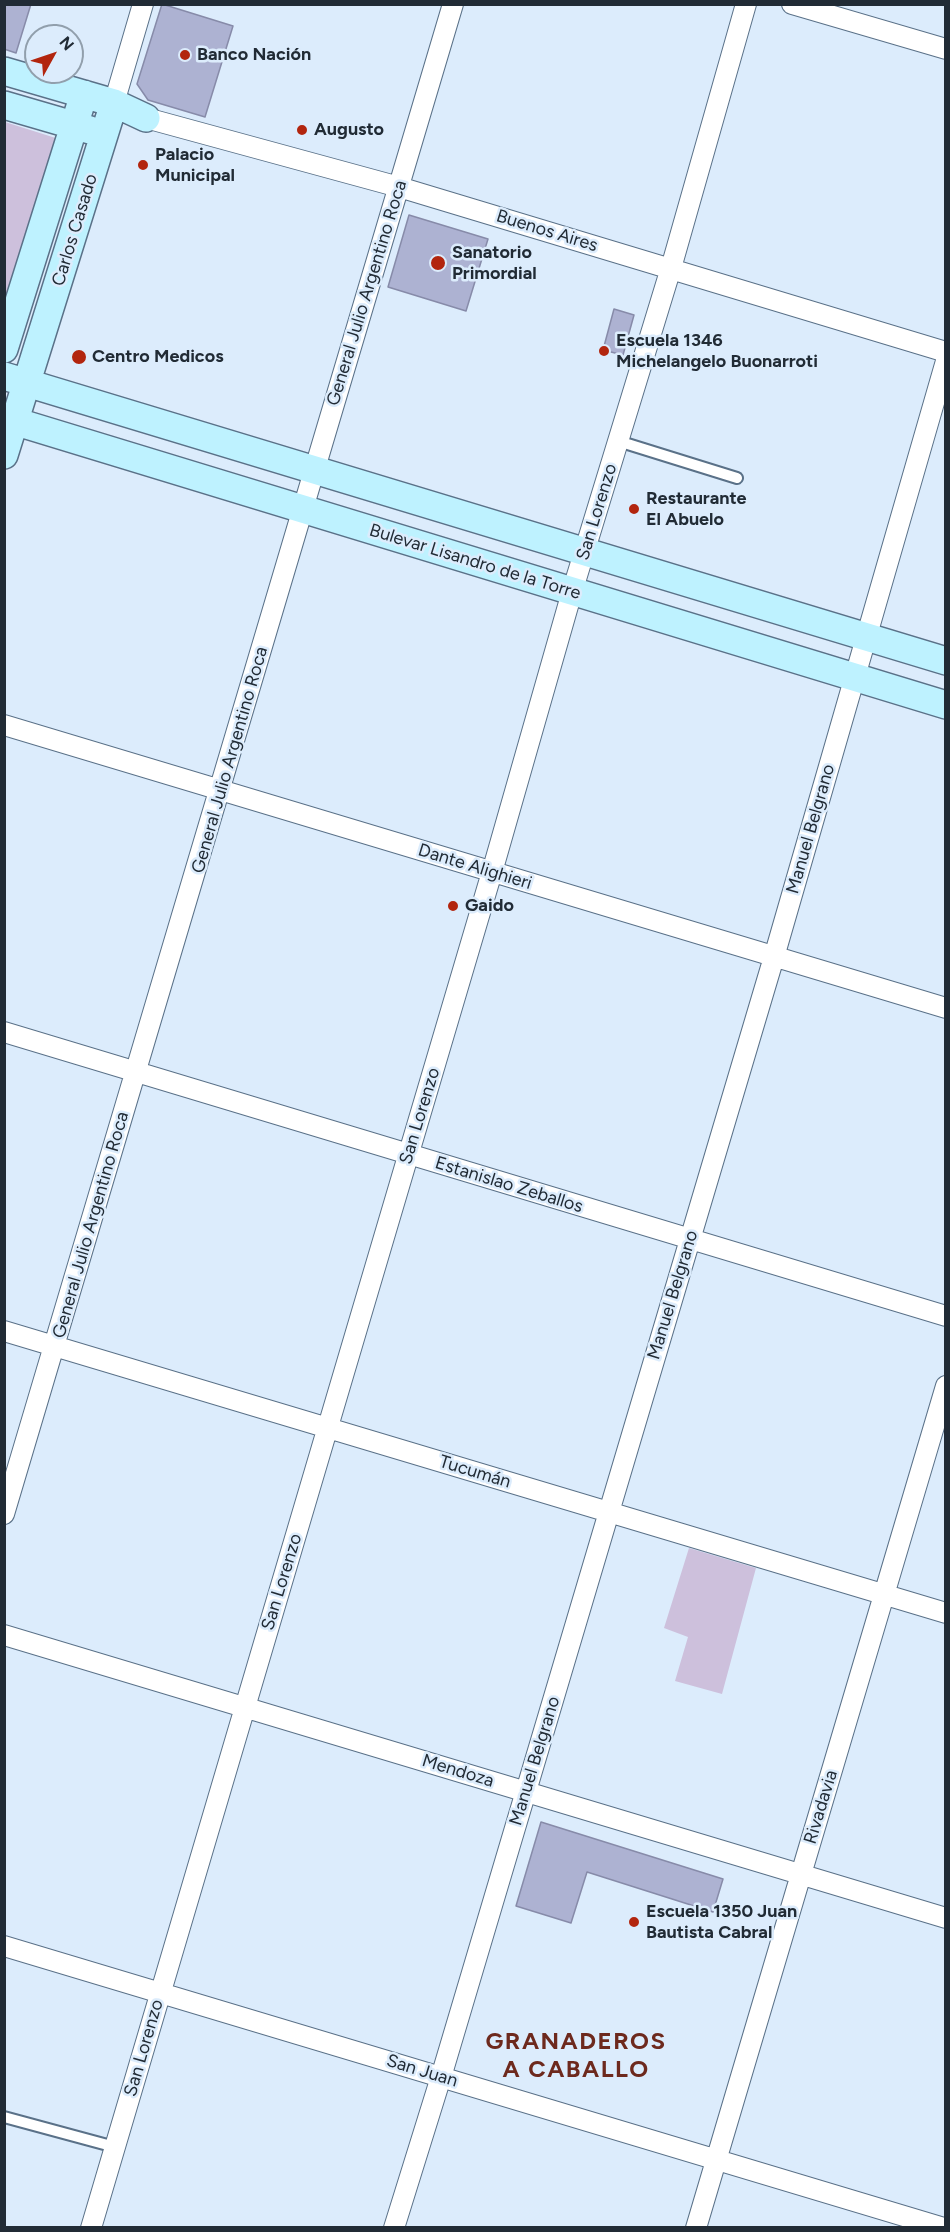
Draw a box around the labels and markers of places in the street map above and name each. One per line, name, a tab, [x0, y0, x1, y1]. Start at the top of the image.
place label: Banco Nación	[197, 44, 311, 66]
marker: Banco Nación	[178, 48, 192, 62]
place label: Augusto	[314, 119, 384, 141]
marker: Augusto	[295, 123, 309, 137]
place label: Palacio Municipal	[155, 144, 235, 186]
marker: Palacio Municipal	[136, 158, 150, 172]
place label: Sanatorio Primordial	[452, 242, 537, 284]
marker: Sanatorio Primordial	[429, 254, 447, 272]
place label: Escuela 1346 Michelangelo Buonarroti	[616, 330, 818, 372]
marker: Escuela 1346 Michelangelo Buonarroti	[597, 344, 611, 358]
place label: Centro Medicos	[92, 346, 224, 368]
marker: Centro Medicos	[70, 348, 88, 366]
place label: Restaurante El Abuelo	[646, 488, 747, 530]
marker: Restaurante El Abuelo	[627, 502, 641, 516]
place label: Gaido	[465, 895, 514, 917]
marker: Gaido	[446, 899, 460, 913]
place label: Escuela 1350 Juan Bautista Cabral	[646, 1901, 797, 1944]
marker: Escuela 1350 Juan Bautista Cabral	[627, 1915, 641, 1929]

